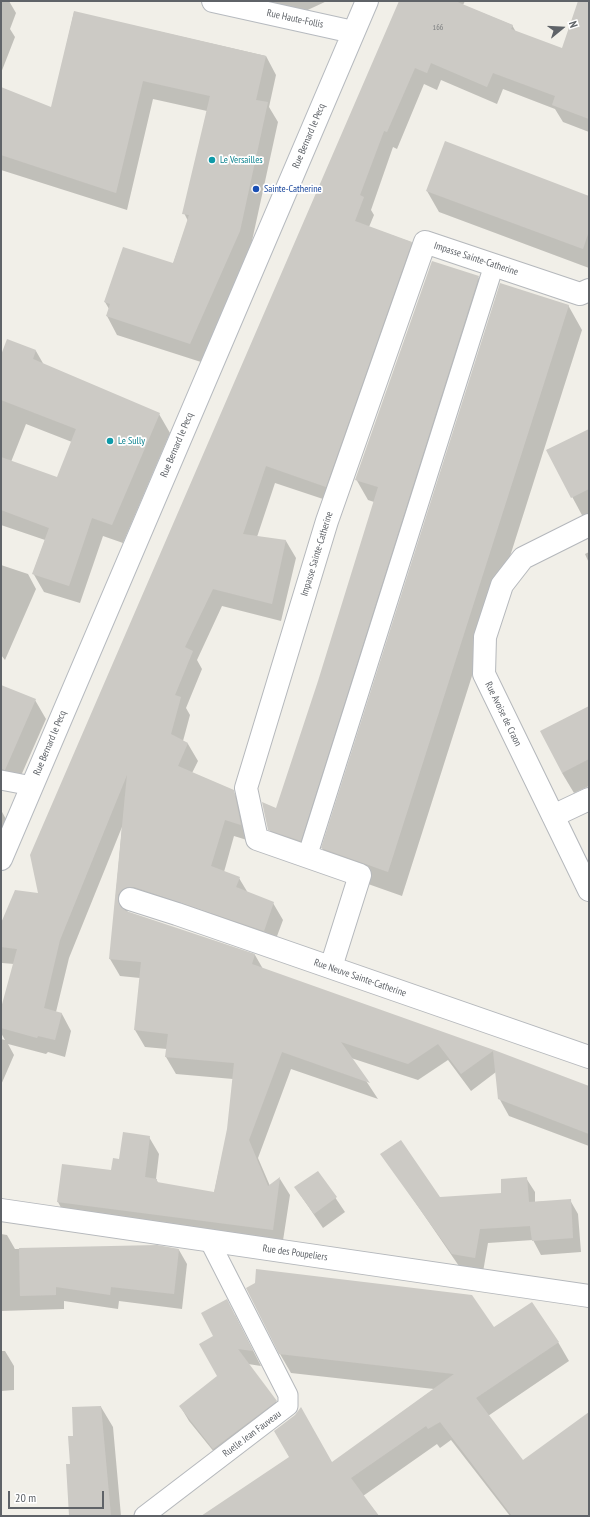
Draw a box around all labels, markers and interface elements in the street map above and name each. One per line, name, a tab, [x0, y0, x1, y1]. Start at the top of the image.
street label: Rue Haute-Follis	[266, 7, 324, 31]
north arrow	[542, 8, 582, 48]
text: N	[566, 19, 581, 29]
house number: 166	[433, 23, 443, 33]
street label: Rue Bernard le Pecq	[290, 102, 328, 170]
place label: Le Versailles	[220, 154, 263, 166]
marker: Le Versailles	[207, 155, 217, 165]
place label: Sainte-Catherine	[264, 183, 322, 195]
marker: Sainte-Catherine	[251, 184, 261, 194]
street label: Impasse Sainte-Catherine	[432, 240, 520, 278]
street label: Rue Bernard le Pecq	[158, 411, 196, 479]
place label: Le Sully	[118, 435, 145, 447]
marker: Le Sully	[105, 436, 115, 446]
street label: Impasse Sainte-Catherine	[298, 510, 336, 598]
street label: Rue Avoise de Craon	[482, 680, 524, 748]
street label: Rue Bernard le Pecq	[31, 709, 69, 777]
street label: Rue Neuve Sainte-Catherine	[312, 957, 408, 999]
street label: Rue des Poupeliers	[262, 1243, 328, 1263]
street label: Ruelle Jean Fauveau	[220, 1408, 284, 1460]
scale bar	[10, 1483, 106, 1509]
text: 20 m	[15, 1490, 36, 1505]

